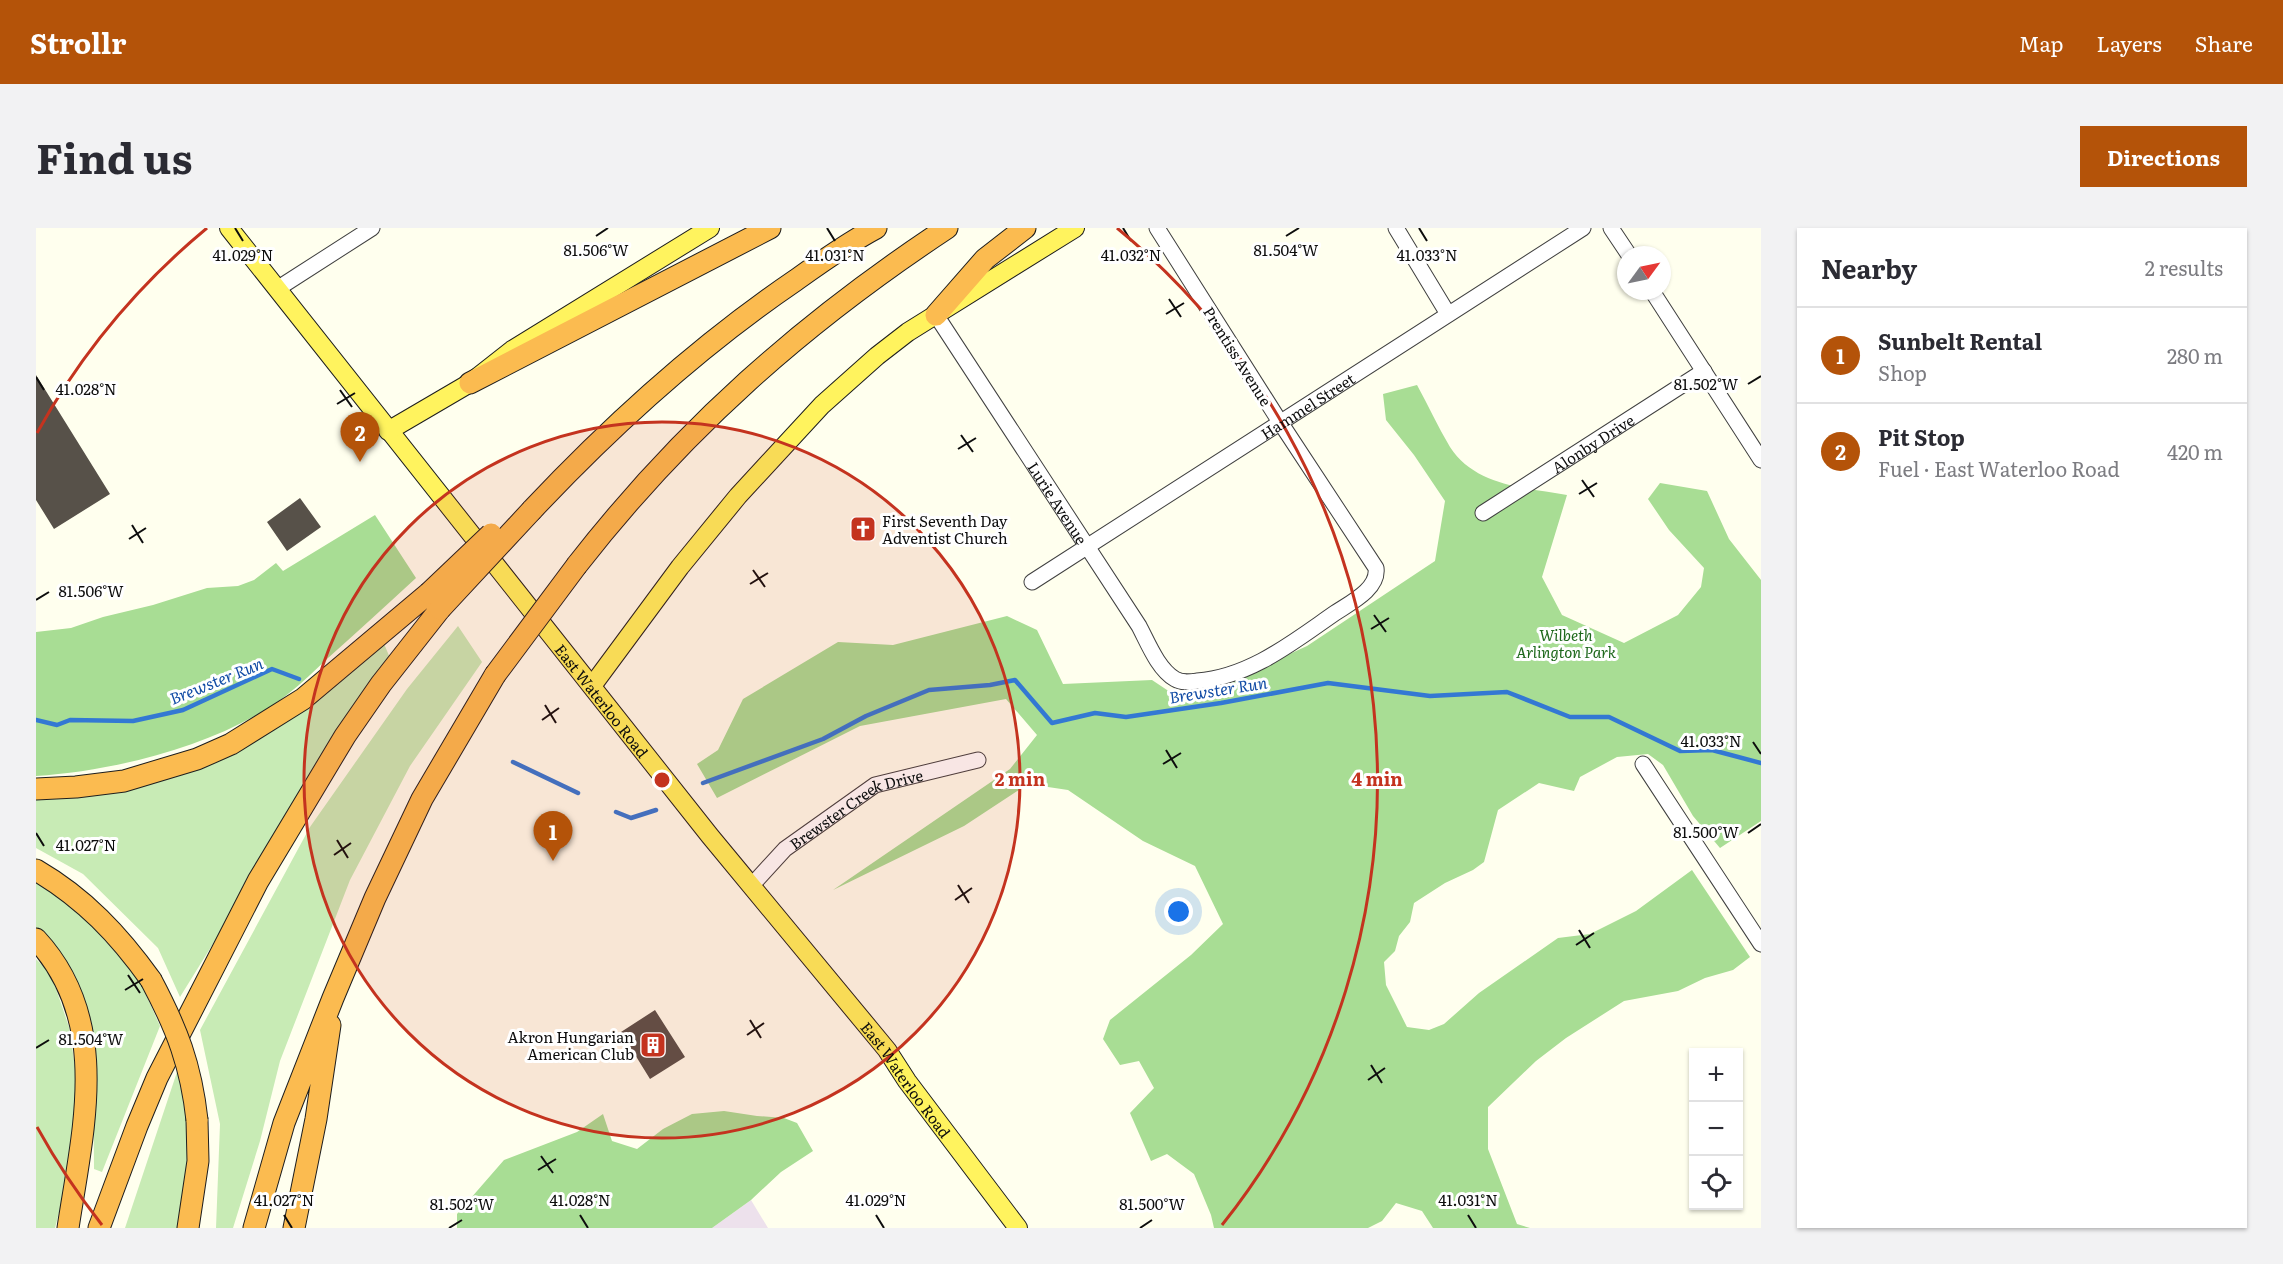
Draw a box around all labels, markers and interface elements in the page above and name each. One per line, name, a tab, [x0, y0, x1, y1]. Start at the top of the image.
text: Strollr	[30, 21, 126, 63]
text: Map	[2019, 27, 2064, 58]
text: Layers	[2097, 27, 2162, 58]
text: Share	[2195, 27, 2253, 58]
text: Find us	[36, 125, 193, 187]
button: Directions	[2080, 126, 2247, 187]
text: 81.506°W	[563, 238, 629, 261]
text: 81.504°W	[1254, 238, 1319, 261]
text: 41.029°N	[213, 243, 273, 266]
text: 41.031°N	[805, 243, 865, 266]
text: 41.032°N	[1101, 243, 1161, 266]
text: 41.033°N	[1396, 243, 1458, 266]
north arrow	[1617, 246, 1671, 300]
text: Nearby	[1821, 248, 1917, 287]
text: 2 results	[2145, 252, 2223, 282]
street label: Prentiss Avenue	[1198, 302, 1278, 410]
text: Sunbelt Rental	[1878, 324, 2042, 357]
text: 1	[1836, 340, 1845, 370]
text: 280 m	[2167, 340, 2223, 370]
text: Shop	[1878, 357, 1927, 387]
street label: Hammel Street	[1255, 366, 1359, 444]
text: 81.502°W	[1674, 372, 1739, 395]
text: 41.028°N	[55, 377, 117, 400]
street label: Alonby Drive	[1547, 408, 1638, 478]
pin: 2	[340, 412, 380, 462]
text: Pit Stop	[1878, 420, 1965, 453]
text: 2	[1835, 436, 1846, 466]
text: 420 m	[2167, 436, 2223, 466]
text: Fuel · East Waterloo Road	[1878, 453, 2120, 483]
street label: Lurie Avenue	[1023, 457, 1094, 549]
place label: First Seventh Day Adventist Church	[882, 509, 1008, 549]
church icon: First Seventh Day Adventist Church	[848, 514, 878, 544]
text: 81.506°W	[58, 579, 124, 602]
park label: Wilbeth Arlington Park	[1516, 623, 1617, 663]
street label: East Waterloo Road	[550, 638, 655, 762]
water label: Brewster Run	[166, 650, 267, 710]
water label: Brewster Run	[1167, 669, 1269, 709]
text: 41.033°N	[1680, 729, 1742, 752]
street label: Brewster Creek Drive	[784, 762, 925, 854]
text: 2 min	[995, 765, 1046, 792]
text: 4 min	[1351, 765, 1403, 792]
centre of rings	[652, 770, 672, 790]
pin: 1	[534, 812, 572, 861]
text: 81.500°W	[1673, 820, 1739, 843]
text: 41.027°N	[56, 833, 116, 856]
your location	[1164, 897, 1193, 926]
street label: East Waterloo Road	[856, 1016, 957, 1142]
place label: Akron Hungarian American Club	[508, 1025, 634, 1065]
text: 81.504°W	[59, 1027, 124, 1050]
building icon: Akron Hungarian American Club	[638, 1030, 668, 1060]
map controls	[1689, 1048, 1743, 1210]
button: +	[1689, 1048, 1743, 1102]
button: −	[1689, 1102, 1743, 1156]
button: locate	[1689, 1156, 1743, 1210]
text: 41.027°N	[254, 1188, 314, 1211]
text: 41.028°N	[549, 1188, 611, 1211]
text: 41.029°N	[846, 1188, 906, 1211]
text: 41.031°N	[1438, 1188, 1498, 1211]
text: 81.502°W	[430, 1192, 495, 1215]
text: 81.500°W	[1119, 1192, 1185, 1215]

